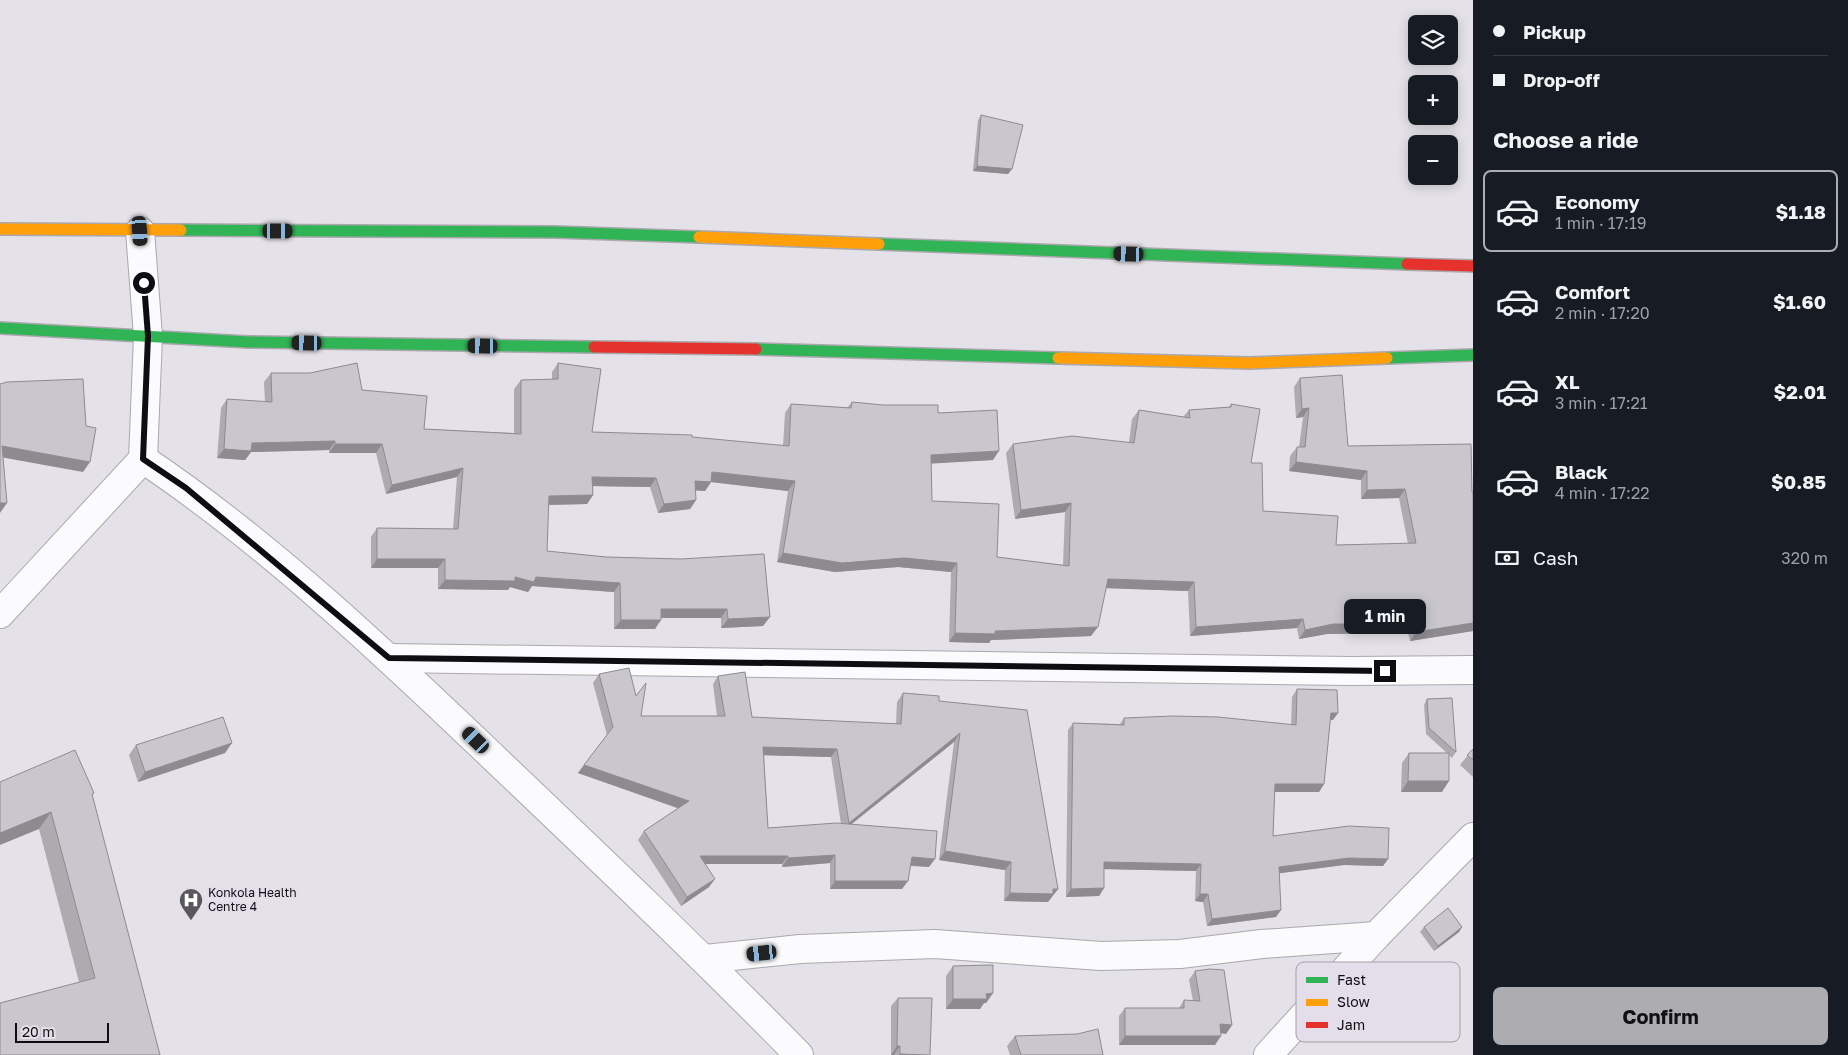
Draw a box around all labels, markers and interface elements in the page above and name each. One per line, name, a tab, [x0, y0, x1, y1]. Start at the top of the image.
map controls	[1408, 15, 1458, 185]
button: layers	[1408, 15, 1458, 65]
text: Pickup	[1523, 20, 1586, 43]
text: Drop-off	[1523, 68, 1600, 91]
button: +	[1408, 75, 1458, 125]
text: Choose a ride	[1493, 126, 1639, 153]
button: −	[1408, 135, 1458, 185]
icon: car	[1495, 189, 1540, 234]
text: Economy	[1555, 190, 1640, 213]
text: $1.18	[1775, 200, 1826, 223]
text: 1 min · 17:19	[1555, 213, 1646, 233]
car	[131, 216, 148, 246]
car	[263, 224, 293, 239]
car	[1113, 246, 1144, 262]
route start	[133, 272, 155, 294]
icon: car	[1495, 279, 1540, 324]
text: Comfort	[1555, 280, 1630, 303]
text: $1.60	[1773, 290, 1826, 313]
text: 2 min · 17:20	[1555, 303, 1650, 323]
car	[291, 335, 322, 351]
car	[467, 338, 498, 354]
icon: car	[1495, 369, 1540, 414]
text: XL	[1555, 370, 1580, 393]
text: $2.01	[1773, 380, 1826, 403]
text: 3 min · 17:21	[1555, 393, 1648, 413]
icon: car	[1495, 459, 1540, 504]
text: Black	[1555, 460, 1608, 483]
text: $0.85	[1771, 470, 1826, 493]
text: 4 min · 17:22	[1555, 483, 1649, 503]
icon: cash	[1493, 544, 1521, 572]
text: Cash	[1533, 546, 1578, 569]
text: 320 m	[1781, 548, 1828, 568]
callout: 1 min	[1344, 598, 1426, 634]
text: 1 min	[1365, 606, 1405, 626]
route end	[1374, 660, 1396, 682]
car	[459, 724, 492, 756]
place label: Konkola Health Centre 4	[208, 885, 297, 914]
hospital icon: Konkola Health Centre 4	[178, 887, 204, 921]
car	[746, 944, 777, 962]
legend	[1296, 962, 1460, 1042]
text: Fast	[1337, 971, 1366, 988]
button: Confirm	[1493, 987, 1828, 1045]
text: Slow	[1337, 993, 1370, 1010]
text: Jam	[1337, 1016, 1365, 1033]
scale bar	[15, 1020, 109, 1043]
text: 20 m	[22, 1023, 55, 1040]

